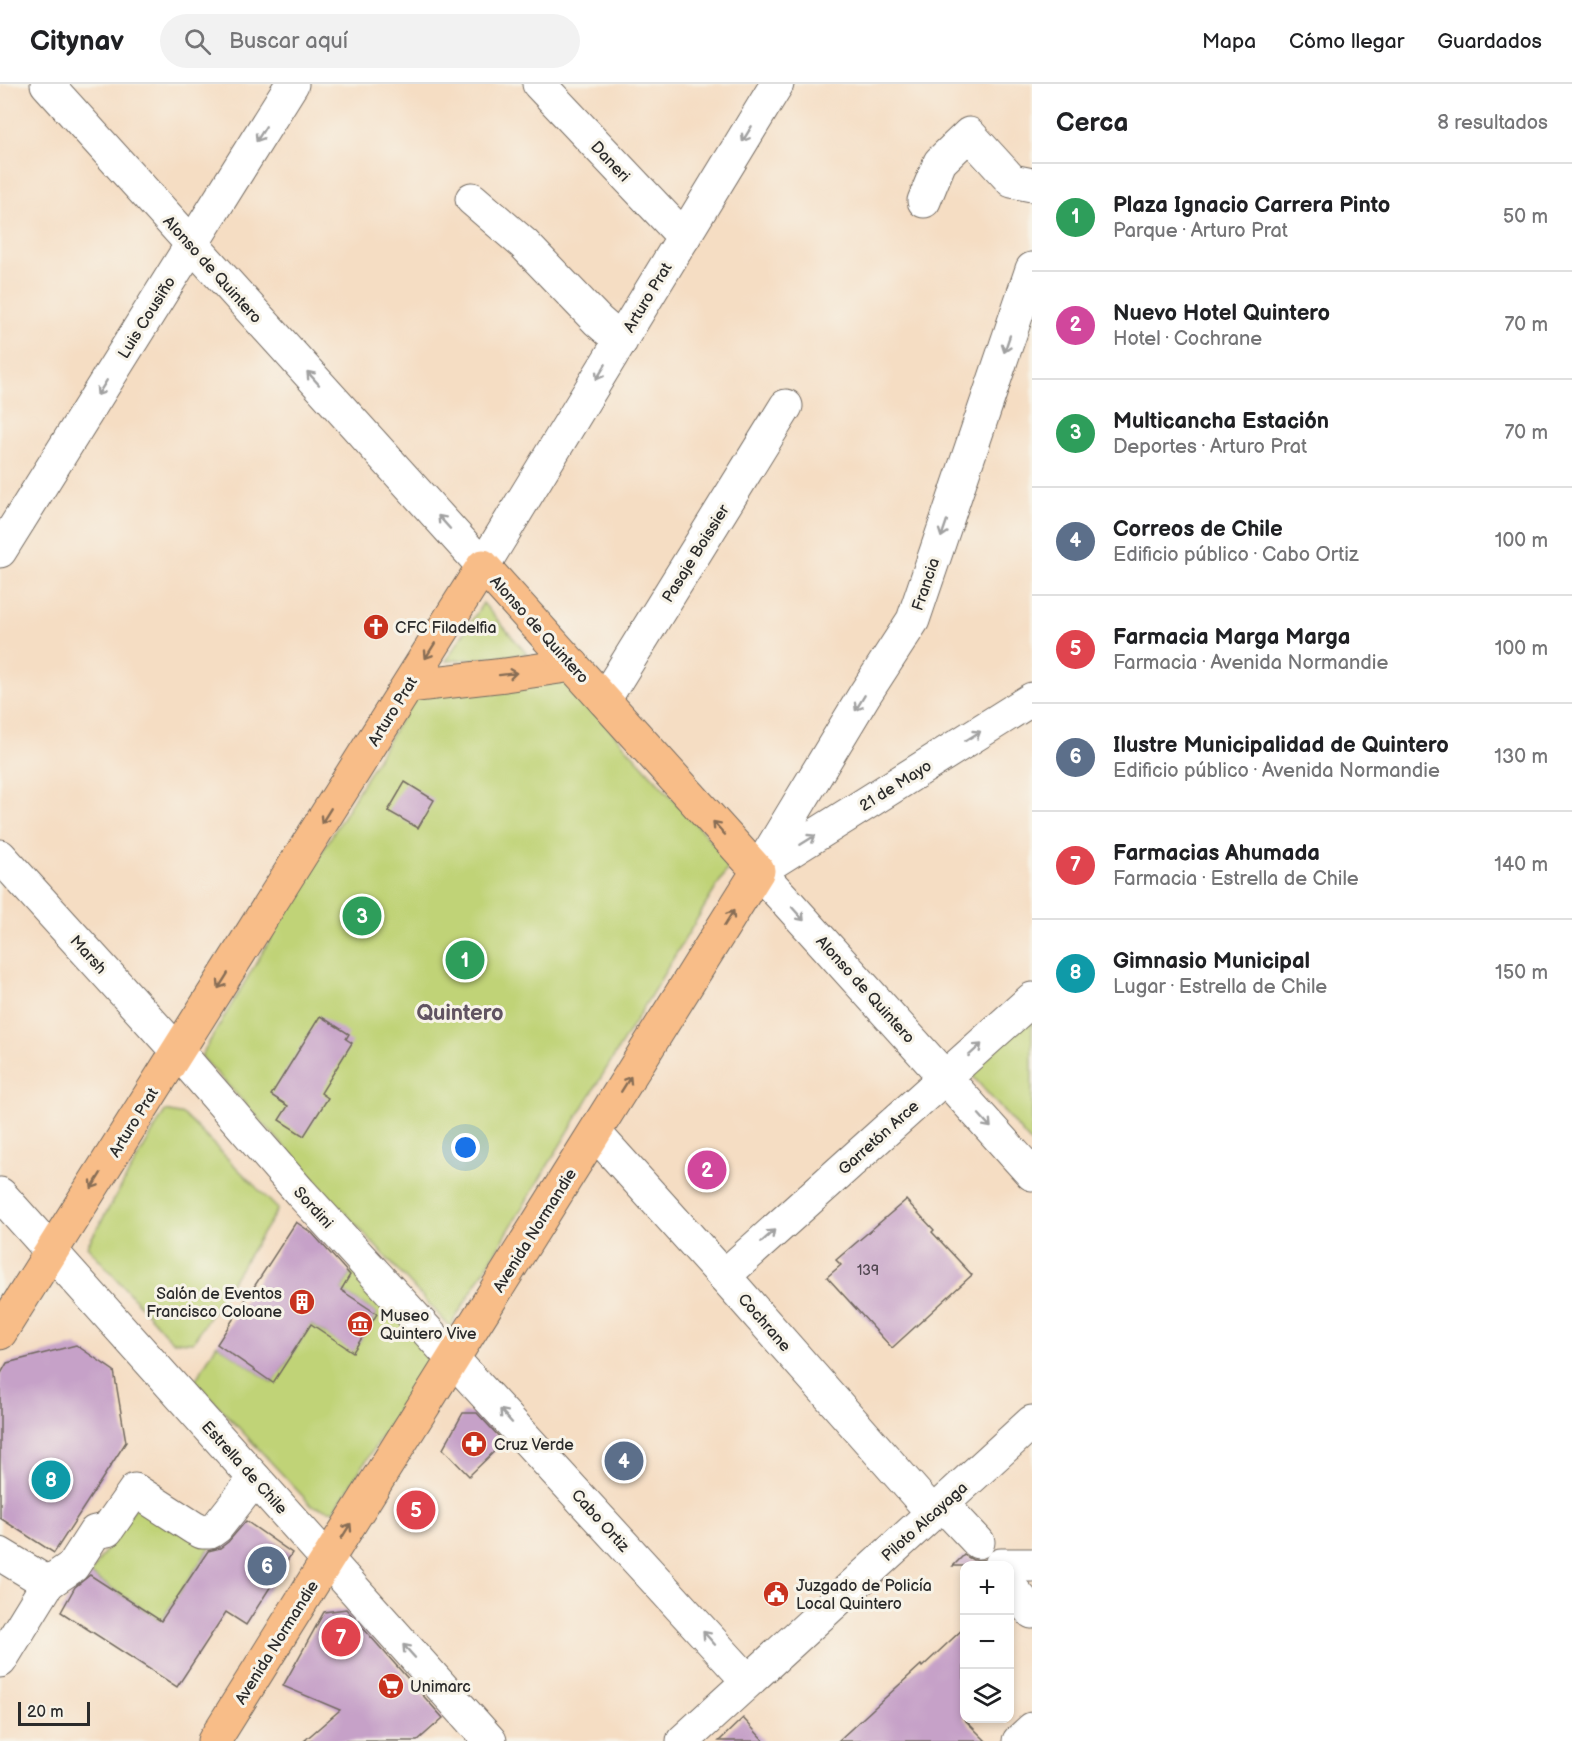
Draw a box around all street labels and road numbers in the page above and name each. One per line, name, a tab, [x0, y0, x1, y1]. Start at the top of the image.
street label: Daneri	[586, 138, 633, 186]
street label: Alonso de Quintero	[159, 212, 265, 328]
street label: Arturo Prat	[620, 259, 677, 336]
street label: Luis Cousiño	[115, 273, 180, 362]
street label: Pasaje Boissier	[659, 501, 734, 606]
street label: Francia	[909, 556, 944, 613]
street label: Alonso de Quintero	[486, 572, 592, 688]
street label: Arturo Prat	[365, 674, 422, 750]
street label: 21 de Mayo	[856, 757, 935, 816]
street label: Marsh	[66, 932, 110, 978]
street label: Alonso de Quintero	[812, 932, 918, 1048]
street label: Arturo Prat	[106, 1085, 163, 1161]
street label: Garretón Arce	[835, 1097, 924, 1179]
street label: Avenida Normandie	[490, 1165, 581, 1296]
street label: Sordini	[289, 1183, 337, 1233]
street label: Cochrane	[733, 1290, 795, 1356]
street label: Estrella de Chile	[197, 1418, 291, 1519]
street label: Piloto Alcayaga	[878, 1479, 972, 1566]
street label: Cabo Ortiz	[567, 1486, 633, 1556]
street label: Avenida Normandie	[232, 1577, 323, 1708]

